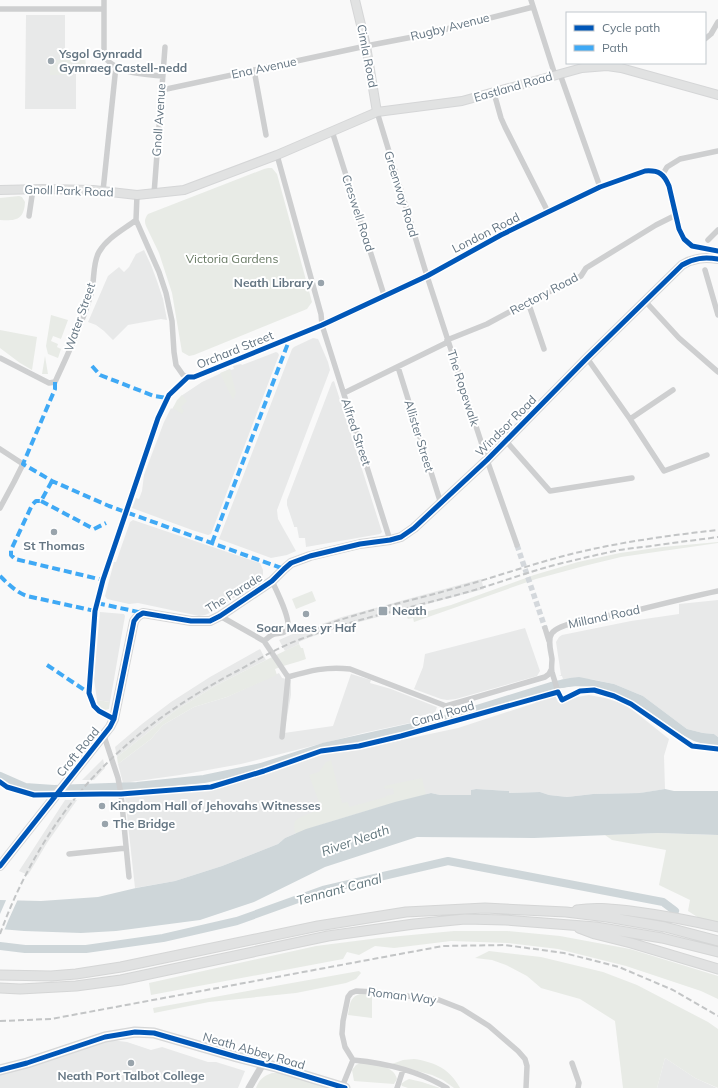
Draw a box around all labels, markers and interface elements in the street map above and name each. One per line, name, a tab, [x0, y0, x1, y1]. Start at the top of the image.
street label: Rugby Avenue	[409, 9, 491, 44]
legend	[566, 12, 706, 64]
text: Cycle path	[602, 20, 660, 35]
street label: Cimla Road	[354, 23, 381, 89]
text: Path	[602, 40, 628, 55]
place label: Ysgol Gynradd Gymraeg Castell-nedd	[58, 46, 187, 75]
street label: Ena Avenue	[230, 53, 298, 82]
marker: Ysgol Gynradd Gymraeg Castell-nedd	[46, 56, 56, 66]
street label: Eastland Road	[472, 68, 554, 105]
street label: Gnoll Avenue	[148, 83, 169, 157]
street label: Greenway Road	[381, 149, 422, 239]
street label: Creswell Road	[339, 172, 378, 253]
street label: Gnoll Park Road	[24, 181, 114, 200]
street label: London Road	[449, 209, 522, 256]
park label: Victoria Gardens	[186, 251, 278, 266]
street label: Rectory Road	[507, 269, 581, 318]
place label: Neath Library	[234, 275, 313, 290]
marker: Neath Library	[316, 278, 326, 288]
street label: Water Street	[61, 281, 98, 353]
street label: Orchard Street	[194, 327, 275, 372]
street label: The Ropewalk	[444, 348, 483, 429]
street label: Windsor Road	[472, 392, 539, 459]
street label: Alfred Street	[339, 396, 374, 467]
street label: Allister Street	[401, 398, 438, 474]
marker: St Thomas	[49, 527, 59, 537]
place label: St Thomas	[23, 538, 85, 553]
street label: The Parade	[203, 569, 265, 616]
street label: Milland Road	[567, 602, 641, 631]
place label: Neath	[392, 603, 427, 618]
marker: Neath	[377, 605, 389, 617]
marker: Soar Maes yr Haf	[301, 609, 311, 619]
place label: Soar Maes yr Haf	[256, 620, 356, 635]
street label: Canal Road	[410, 697, 476, 730]
street label: Croft Road	[53, 724, 102, 780]
place label: Kingdom Hall of Jehovahs Witnesses	[110, 798, 321, 813]
marker: Kingdom Hall of Jehovahs Witnesses	[97, 801, 107, 811]
place label: The Bridge	[113, 816, 176, 831]
marker: The Bridge	[100, 819, 110, 829]
water label: River Neath	[319, 821, 391, 859]
water label: Tennant Canal	[295, 870, 384, 908]
street label: Roman Way	[367, 984, 438, 1007]
street label: Neath Abbey Road	[201, 1029, 307, 1072]
marker: Neath Port Talbot College	[126, 1058, 136, 1068]
place label: Neath Port Talbot College	[57, 1068, 205, 1083]

